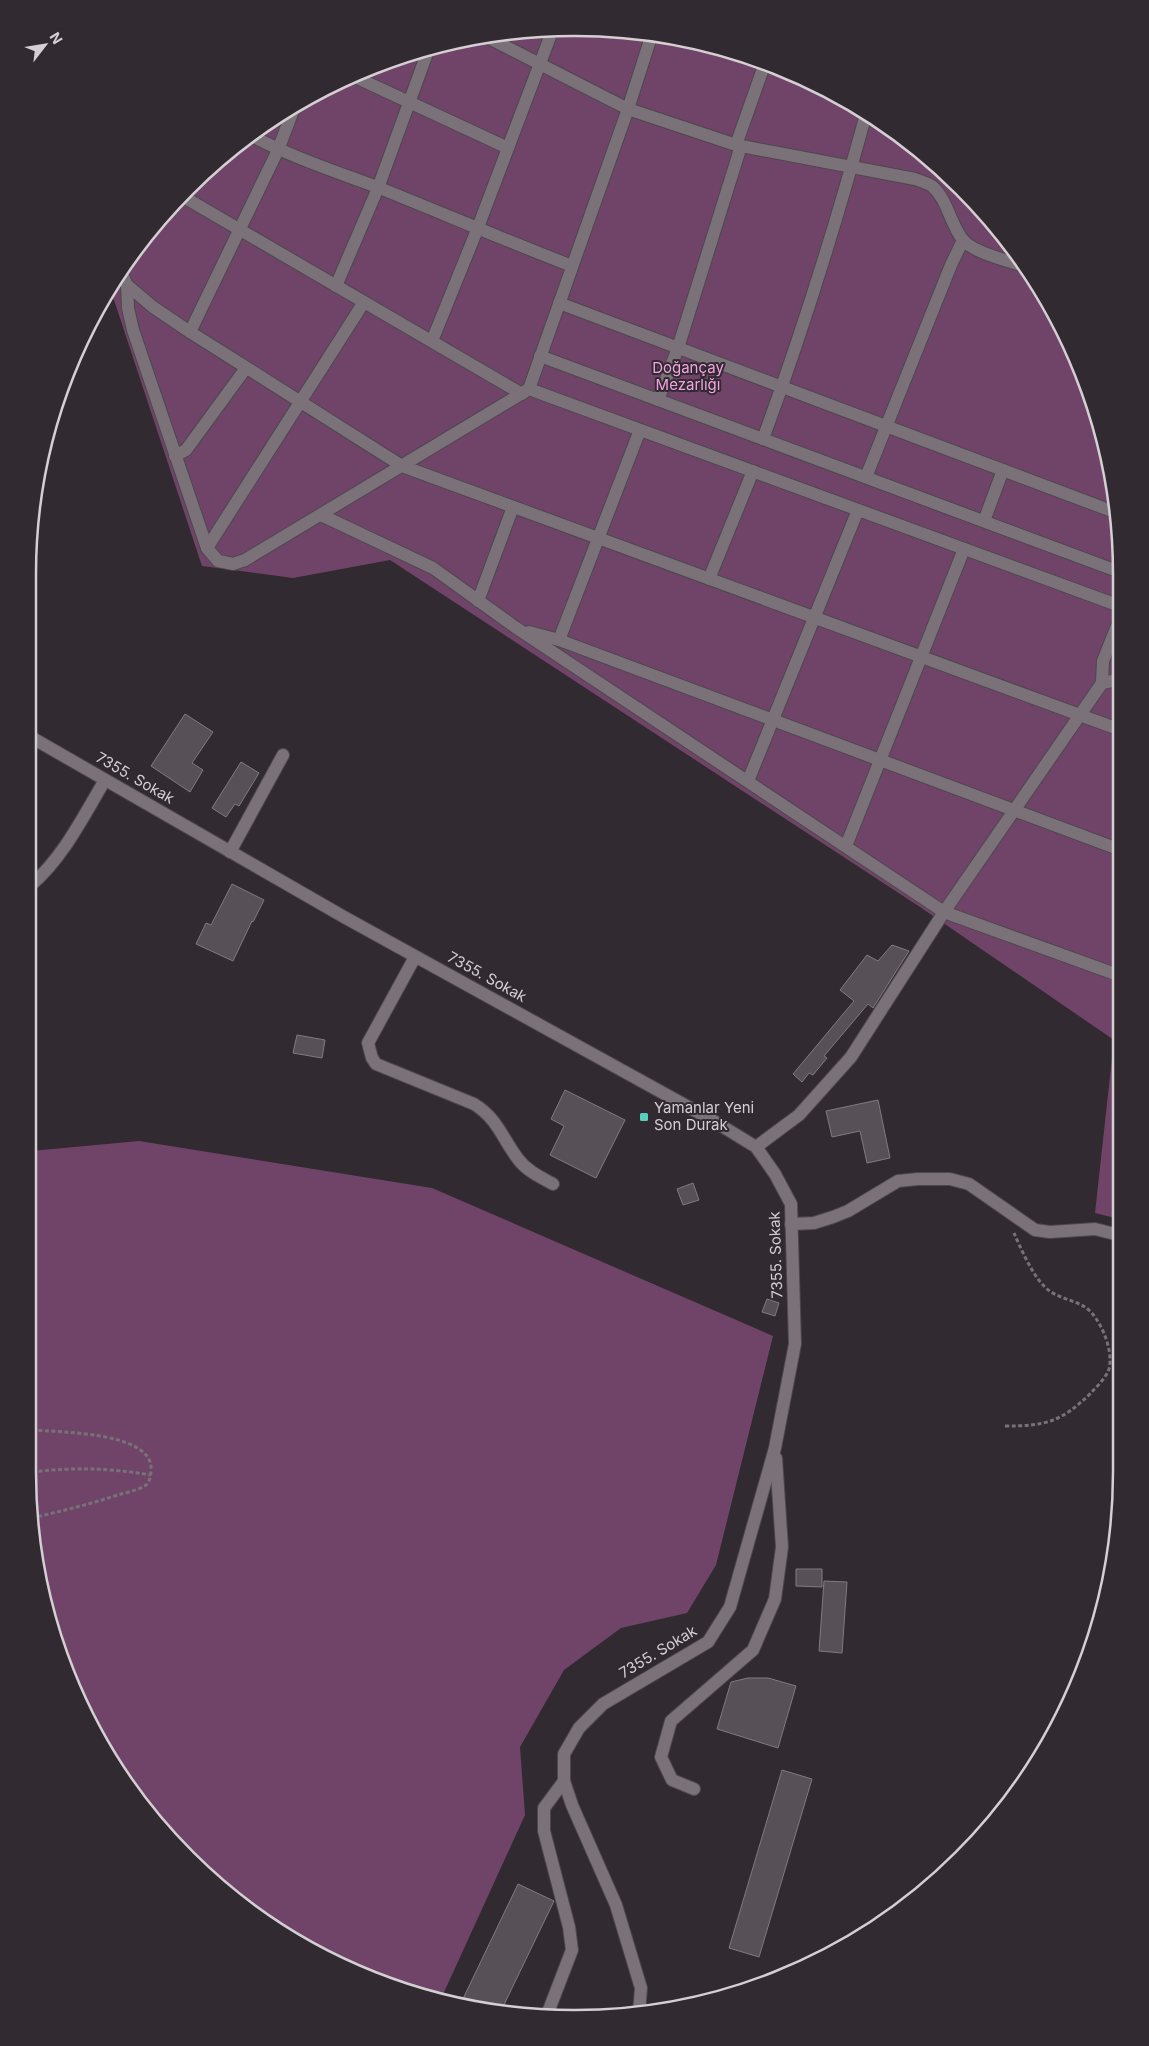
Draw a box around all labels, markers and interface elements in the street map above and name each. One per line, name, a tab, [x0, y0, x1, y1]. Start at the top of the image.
north arrow	[20, 20, 70, 70]
text: N	[47, 29, 67, 47]
park label: Doğançay Mezarlığı	[652, 358, 724, 394]
street label: 7355. Sokak	[93, 747, 179, 808]
street label: 7355. Sokak	[444, 947, 531, 1006]
place label: Yamanlar Yeni Son Durak	[654, 1098, 754, 1134]
marker: Yamanlar Yeni Son Durak	[638, 1111, 650, 1123]
street label: 7355. Sokak	[764, 1210, 787, 1299]
street label: 7355. Sokak	[615, 1621, 701, 1682]

